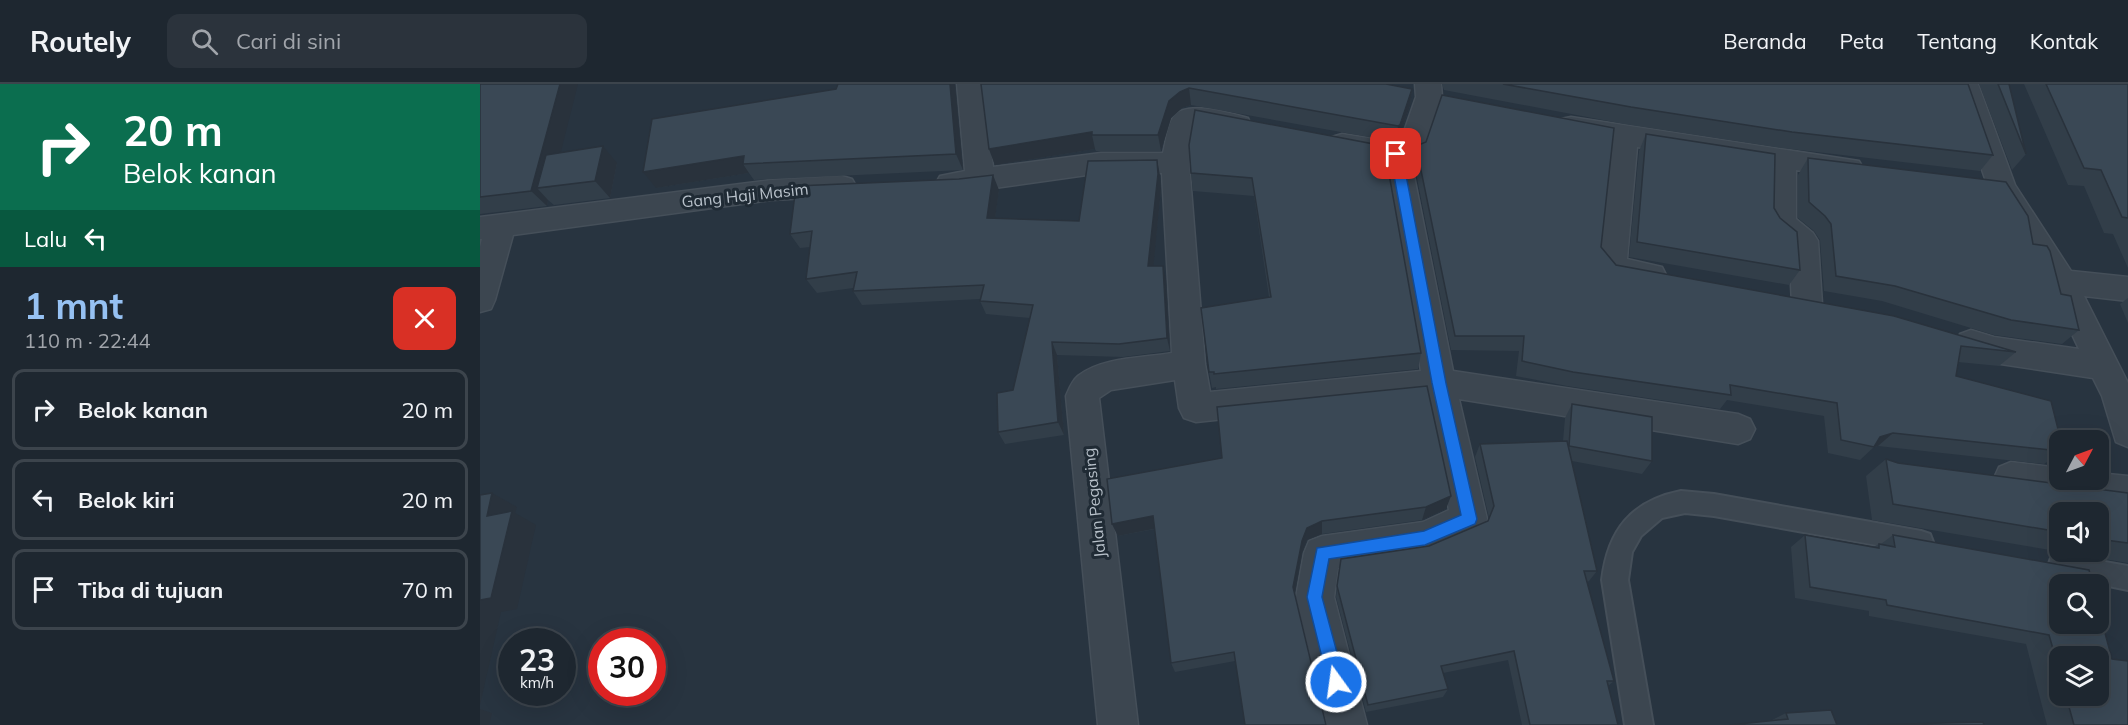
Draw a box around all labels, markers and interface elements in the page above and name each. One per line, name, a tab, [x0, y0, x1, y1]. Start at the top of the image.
search box	[167, 14, 587, 68]
text: Routely	[30, 24, 131, 59]
icon: search	[188, 25, 221, 58]
text: Cari di sini	[236, 27, 341, 55]
text: Beranda	[1723, 28, 1807, 54]
text: Peta	[1840, 28, 1884, 54]
text: Tentang	[1917, 28, 1997, 54]
text: Kontak	[2030, 28, 2098, 54]
text: 20 m	[123, 104, 223, 157]
icon: right	[24, 108, 102, 186]
pin	[1370, 128, 1421, 179]
icon: arrive	[1379, 137, 1412, 170]
text: Belok kanan	[123, 156, 277, 190]
street label: Gang Haji Masim	[681, 178, 809, 212]
icon: left	[79, 222, 112, 255]
text: Lalu	[24, 225, 67, 253]
text: 1 mnt	[24, 283, 123, 328]
button: close	[393, 287, 456, 350]
text: 110 m · 22:44	[24, 328, 150, 353]
icon: right	[27, 393, 60, 426]
text: Belok kanan	[78, 396, 208, 424]
text: 20 m	[402, 396, 453, 424]
north arrow	[2049, 430, 2109, 490]
map controls	[2049, 430, 2109, 706]
street label: Jalan Pegasing	[1078, 447, 1110, 559]
icon: left	[27, 483, 60, 516]
text: Belok kiri	[78, 486, 174, 514]
text: 20 m	[402, 486, 453, 514]
button: sound	[2049, 502, 2109, 562]
icon: arrive	[27, 573, 60, 606]
button: search	[2049, 574, 2109, 634]
text: Tiba di tujuan	[78, 576, 223, 604]
text: 70 m	[402, 576, 453, 604]
speed limit sign: 30	[588, 628, 666, 706]
text: 23	[519, 641, 555, 679]
button: layers	[2049, 646, 2109, 706]
position arrow	[1304, 650, 1368, 714]
text: km/h	[520, 673, 554, 692]

